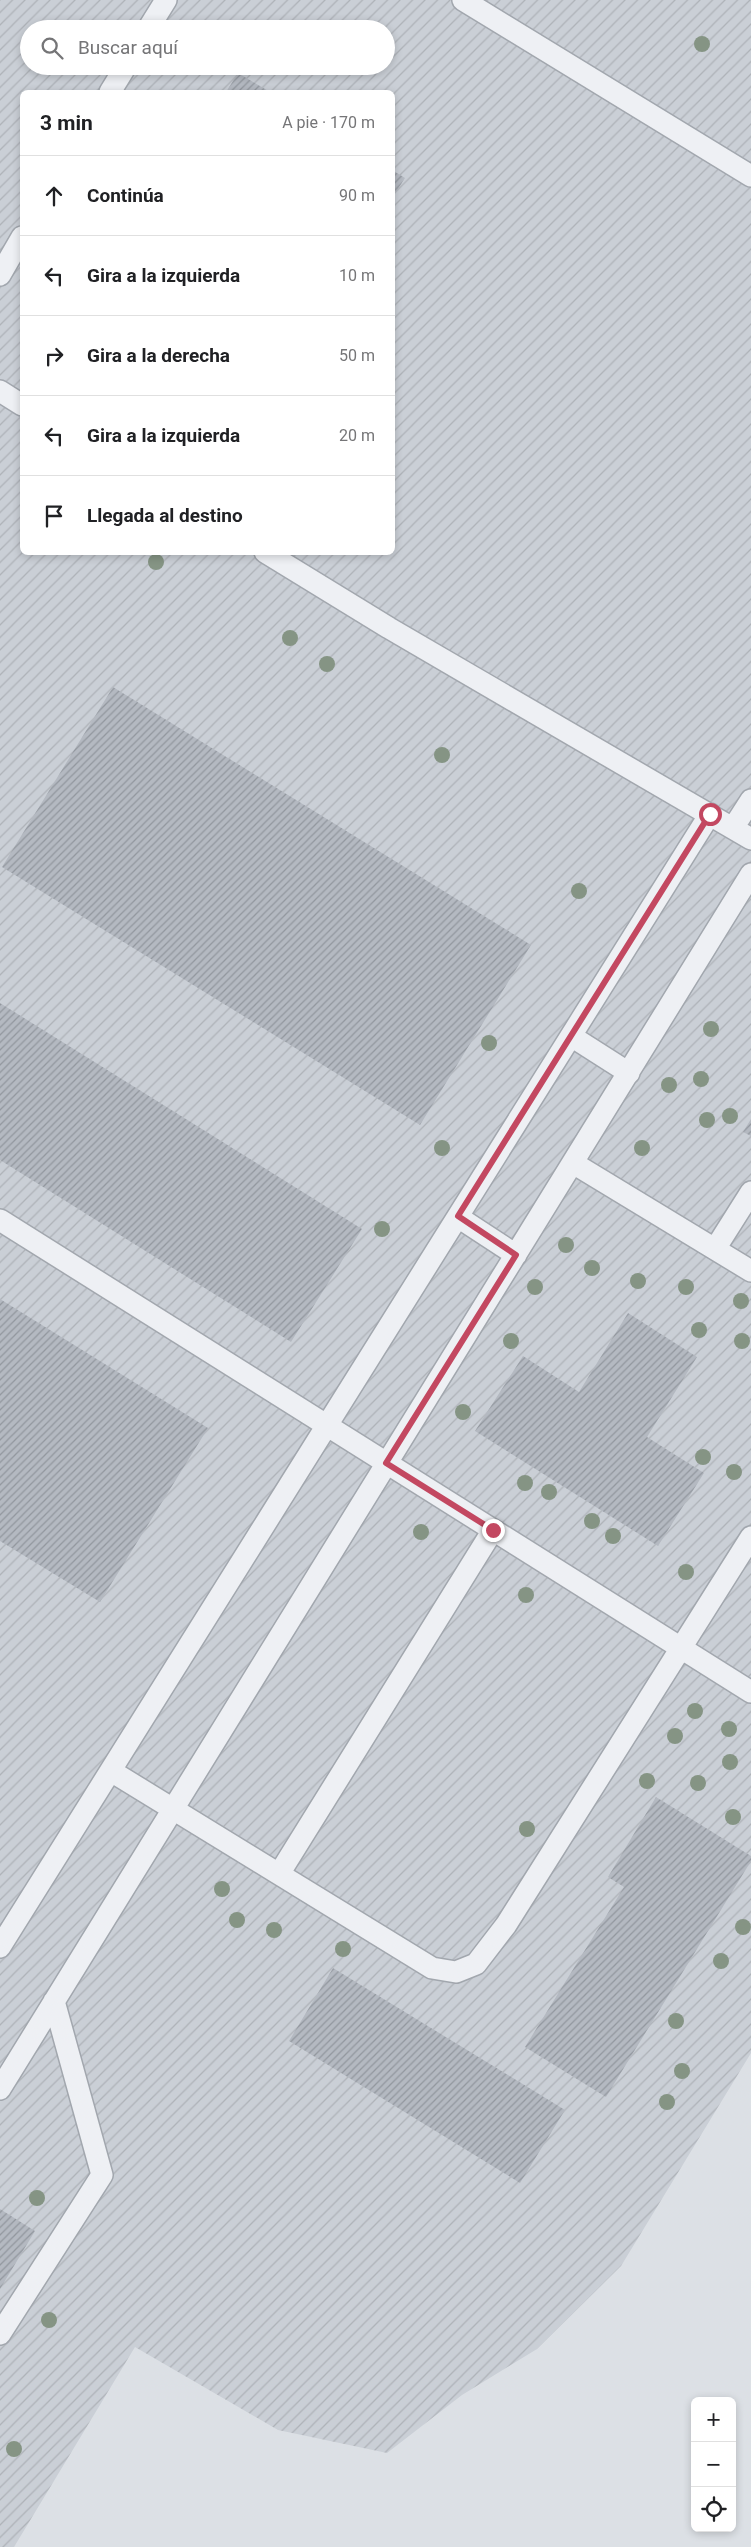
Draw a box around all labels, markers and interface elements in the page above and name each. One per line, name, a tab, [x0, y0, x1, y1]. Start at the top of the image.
search box	[20, 20, 395, 75]
icon: search	[38, 34, 66, 62]
text: Buscar aquí	[78, 36, 178, 59]
text: 3 min	[40, 111, 93, 135]
text: A pie · 170 m	[282, 113, 375, 132]
icon: ahead	[40, 182, 68, 210]
text: Continúa	[87, 184, 164, 207]
text: 90 m	[339, 186, 375, 205]
icon: left	[40, 262, 68, 290]
text: Gira a la izquierda	[87, 264, 240, 287]
text: 10 m	[339, 266, 375, 285]
icon: right	[40, 342, 68, 370]
text: Gira a la derecha	[87, 344, 230, 367]
text: 50 m	[339, 346, 375, 365]
icon: left	[40, 422, 68, 450]
text: Gira a la izquierda	[87, 424, 240, 447]
text: 20 m	[339, 426, 375, 445]
icon: arrive	[40, 502, 68, 530]
text: Llegada al destino	[87, 504, 243, 527]
route start	[699, 803, 722, 826]
route end	[482, 1519, 505, 1542]
map controls	[691, 2397, 736, 2532]
button: +	[691, 2397, 736, 2442]
button: −	[691, 2442, 736, 2487]
button: locate	[691, 2487, 736, 2532]

